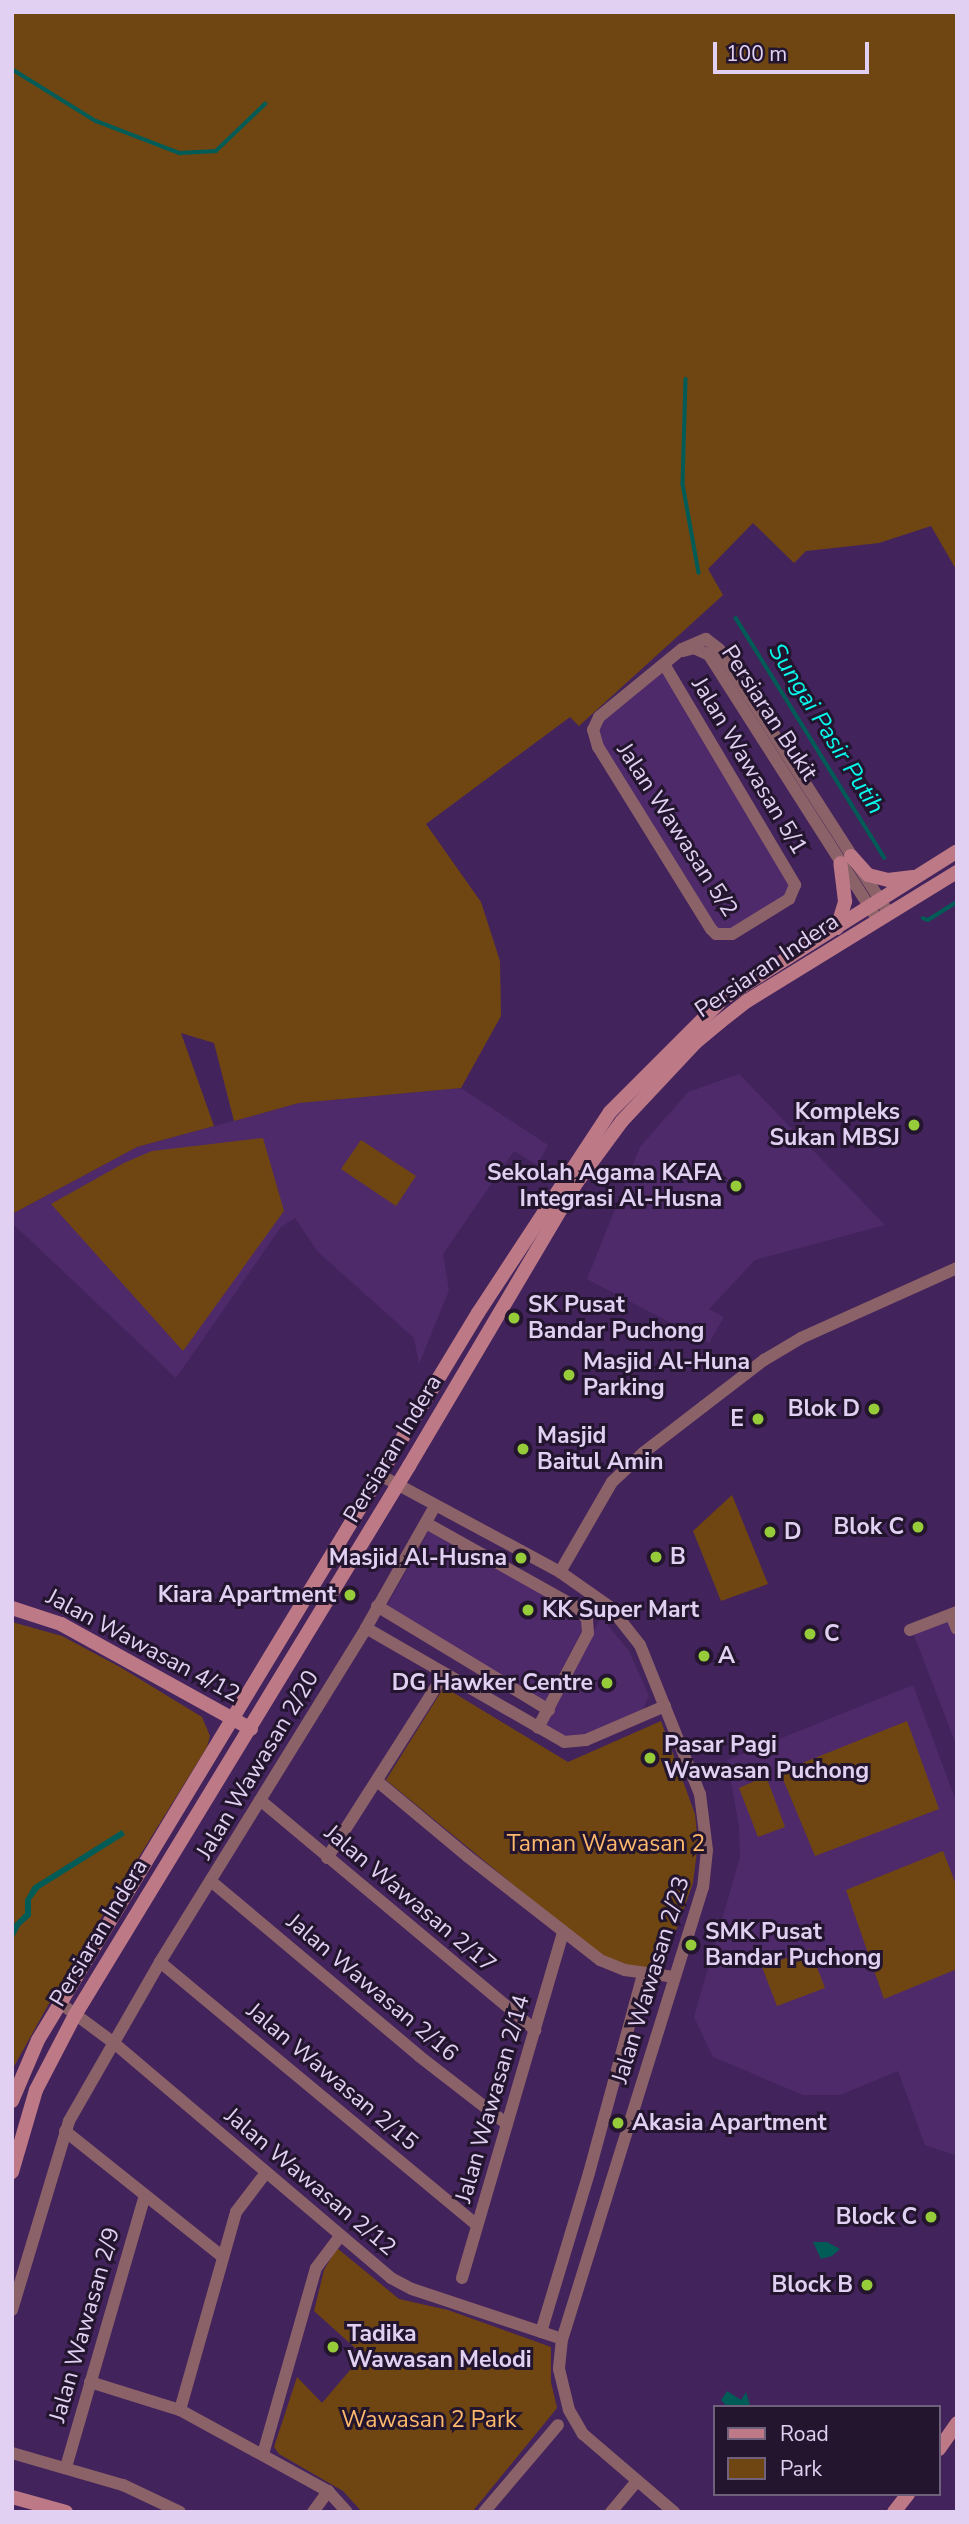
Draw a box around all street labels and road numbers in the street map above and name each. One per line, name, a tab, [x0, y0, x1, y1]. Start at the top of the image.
street label: Persiaran Bukit	[715, 640, 823, 786]
street label: Jalan Wawasan 5/1	[685, 673, 813, 859]
street label: Jalan Wawasan 5/2	[611, 738, 743, 922]
street label: Persiaran Indera	[690, 908, 844, 1024]
street label: Persiaran Indera	[338, 1370, 448, 1528]
street label: Jalan Wawasan 4/12	[42, 1583, 244, 1709]
street label: Jalan Wawasan 2/20	[191, 1666, 325, 1864]
street label: Jalan Wawasan 2/17	[319, 1819, 501, 1979]
street label: Persiaran Indera	[44, 1854, 154, 2012]
street label: Jalan Wawasan 2/23	[606, 1873, 696, 2087]
street label: Jalan Wawasan 2/16	[281, 1908, 463, 2068]
street label: Jalan Wawasan 2/14	[450, 1992, 536, 2206]
street label: Jalan Wawasan 2/15	[241, 1997, 423, 2157]
street label: Jalan Wawasan 2/12	[219, 2102, 401, 2262]
street label: Jalan Wawasan 2/9	[44, 2224, 126, 2426]

